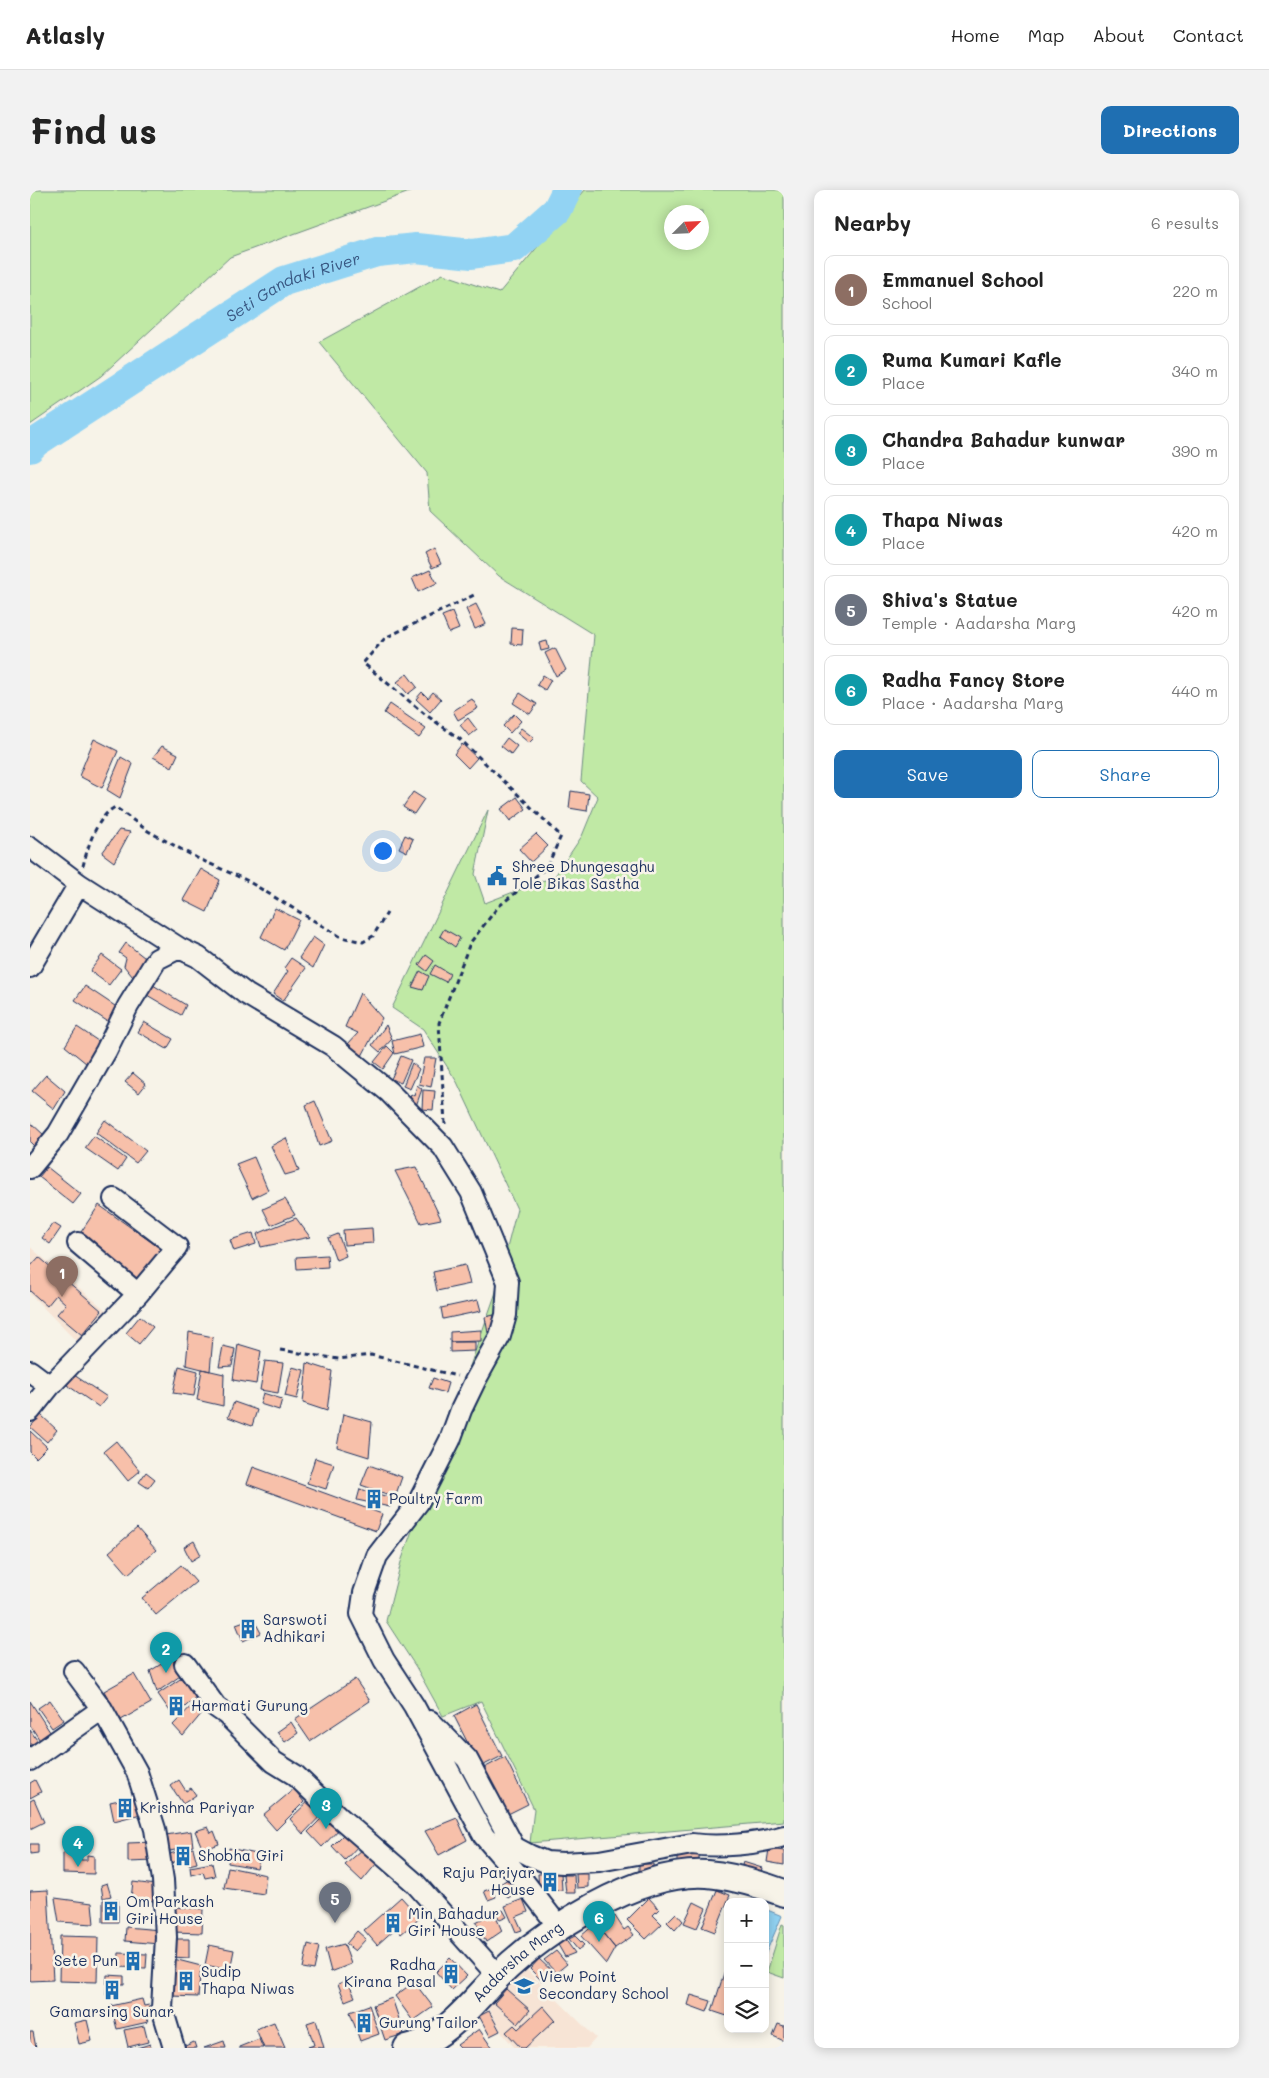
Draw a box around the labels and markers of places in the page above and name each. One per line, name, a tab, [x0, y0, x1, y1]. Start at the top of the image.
place label: Shree Dhungesaghu Tole Bikas Sastha	[512, 856, 655, 893]
public building icon: Shree Dhungesaghu Tole Bikas Sastha	[486, 865, 508, 887]
pin: 1	[46, 1256, 78, 1297]
building icon: Poultry Farm	[363, 1488, 385, 1510]
place label: Poultry Farm	[389, 1488, 483, 1508]
place label: Sarswoti Adhikari	[263, 1609, 327, 1646]
building icon: Sarswoti Adhikari	[237, 1618, 259, 1640]
pin: 2	[150, 1632, 182, 1673]
building icon: Harmati Gurung	[165, 1695, 187, 1717]
place label: Harmati Gurung	[191, 1695, 308, 1715]
pin: 3	[310, 1788, 342, 1829]
building icon: Krishna Pariyar	[114, 1797, 136, 1819]
place label: Krishna Pariyar	[140, 1797, 255, 1817]
pin: 4	[62, 1826, 94, 1867]
building icon: Shobha Giri	[172, 1845, 194, 1867]
place label: Shobha Giri	[198, 1845, 284, 1865]
place label: Raju Pariyar House	[443, 1862, 535, 1899]
building icon: Raju Pariyar House	[539, 1871, 561, 1893]
pin: 5	[319, 1882, 351, 1923]
place label: Om Parkash Giri House	[126, 1891, 214, 1928]
building icon: Om Parkash Giri House	[100, 1900, 122, 1922]
pin: 6	[583, 1901, 615, 1942]
place label: Min Bahadur Giri House	[408, 1903, 499, 1940]
building icon: Min Bahadur Giri House	[382, 1912, 404, 1934]
place label: Sete Pun	[54, 1950, 118, 1970]
building icon: Sete Pun	[122, 1950, 144, 1972]
place label: Radha Kirana Pasal	[344, 1954, 436, 1991]
place label: Sudip Thapa Niwas	[201, 1961, 295, 1998]
building icon: Radha Kirana Pasal	[440, 1963, 462, 1985]
place label: View Point Secondary School	[539, 1966, 669, 2003]
building icon: Sudip Thapa Niwas	[175, 1970, 197, 1992]
school or university icon: View Point Secondary School	[513, 1975, 535, 1997]
building icon: Gamarsing Sunar	[101, 1979, 123, 2001]
place label: Gamarsing Sunar	[50, 2001, 174, 2021]
building icon: Gurung Tailor	[353, 2012, 375, 2034]
place label: Gurung Tailor	[379, 2012, 478, 2032]

